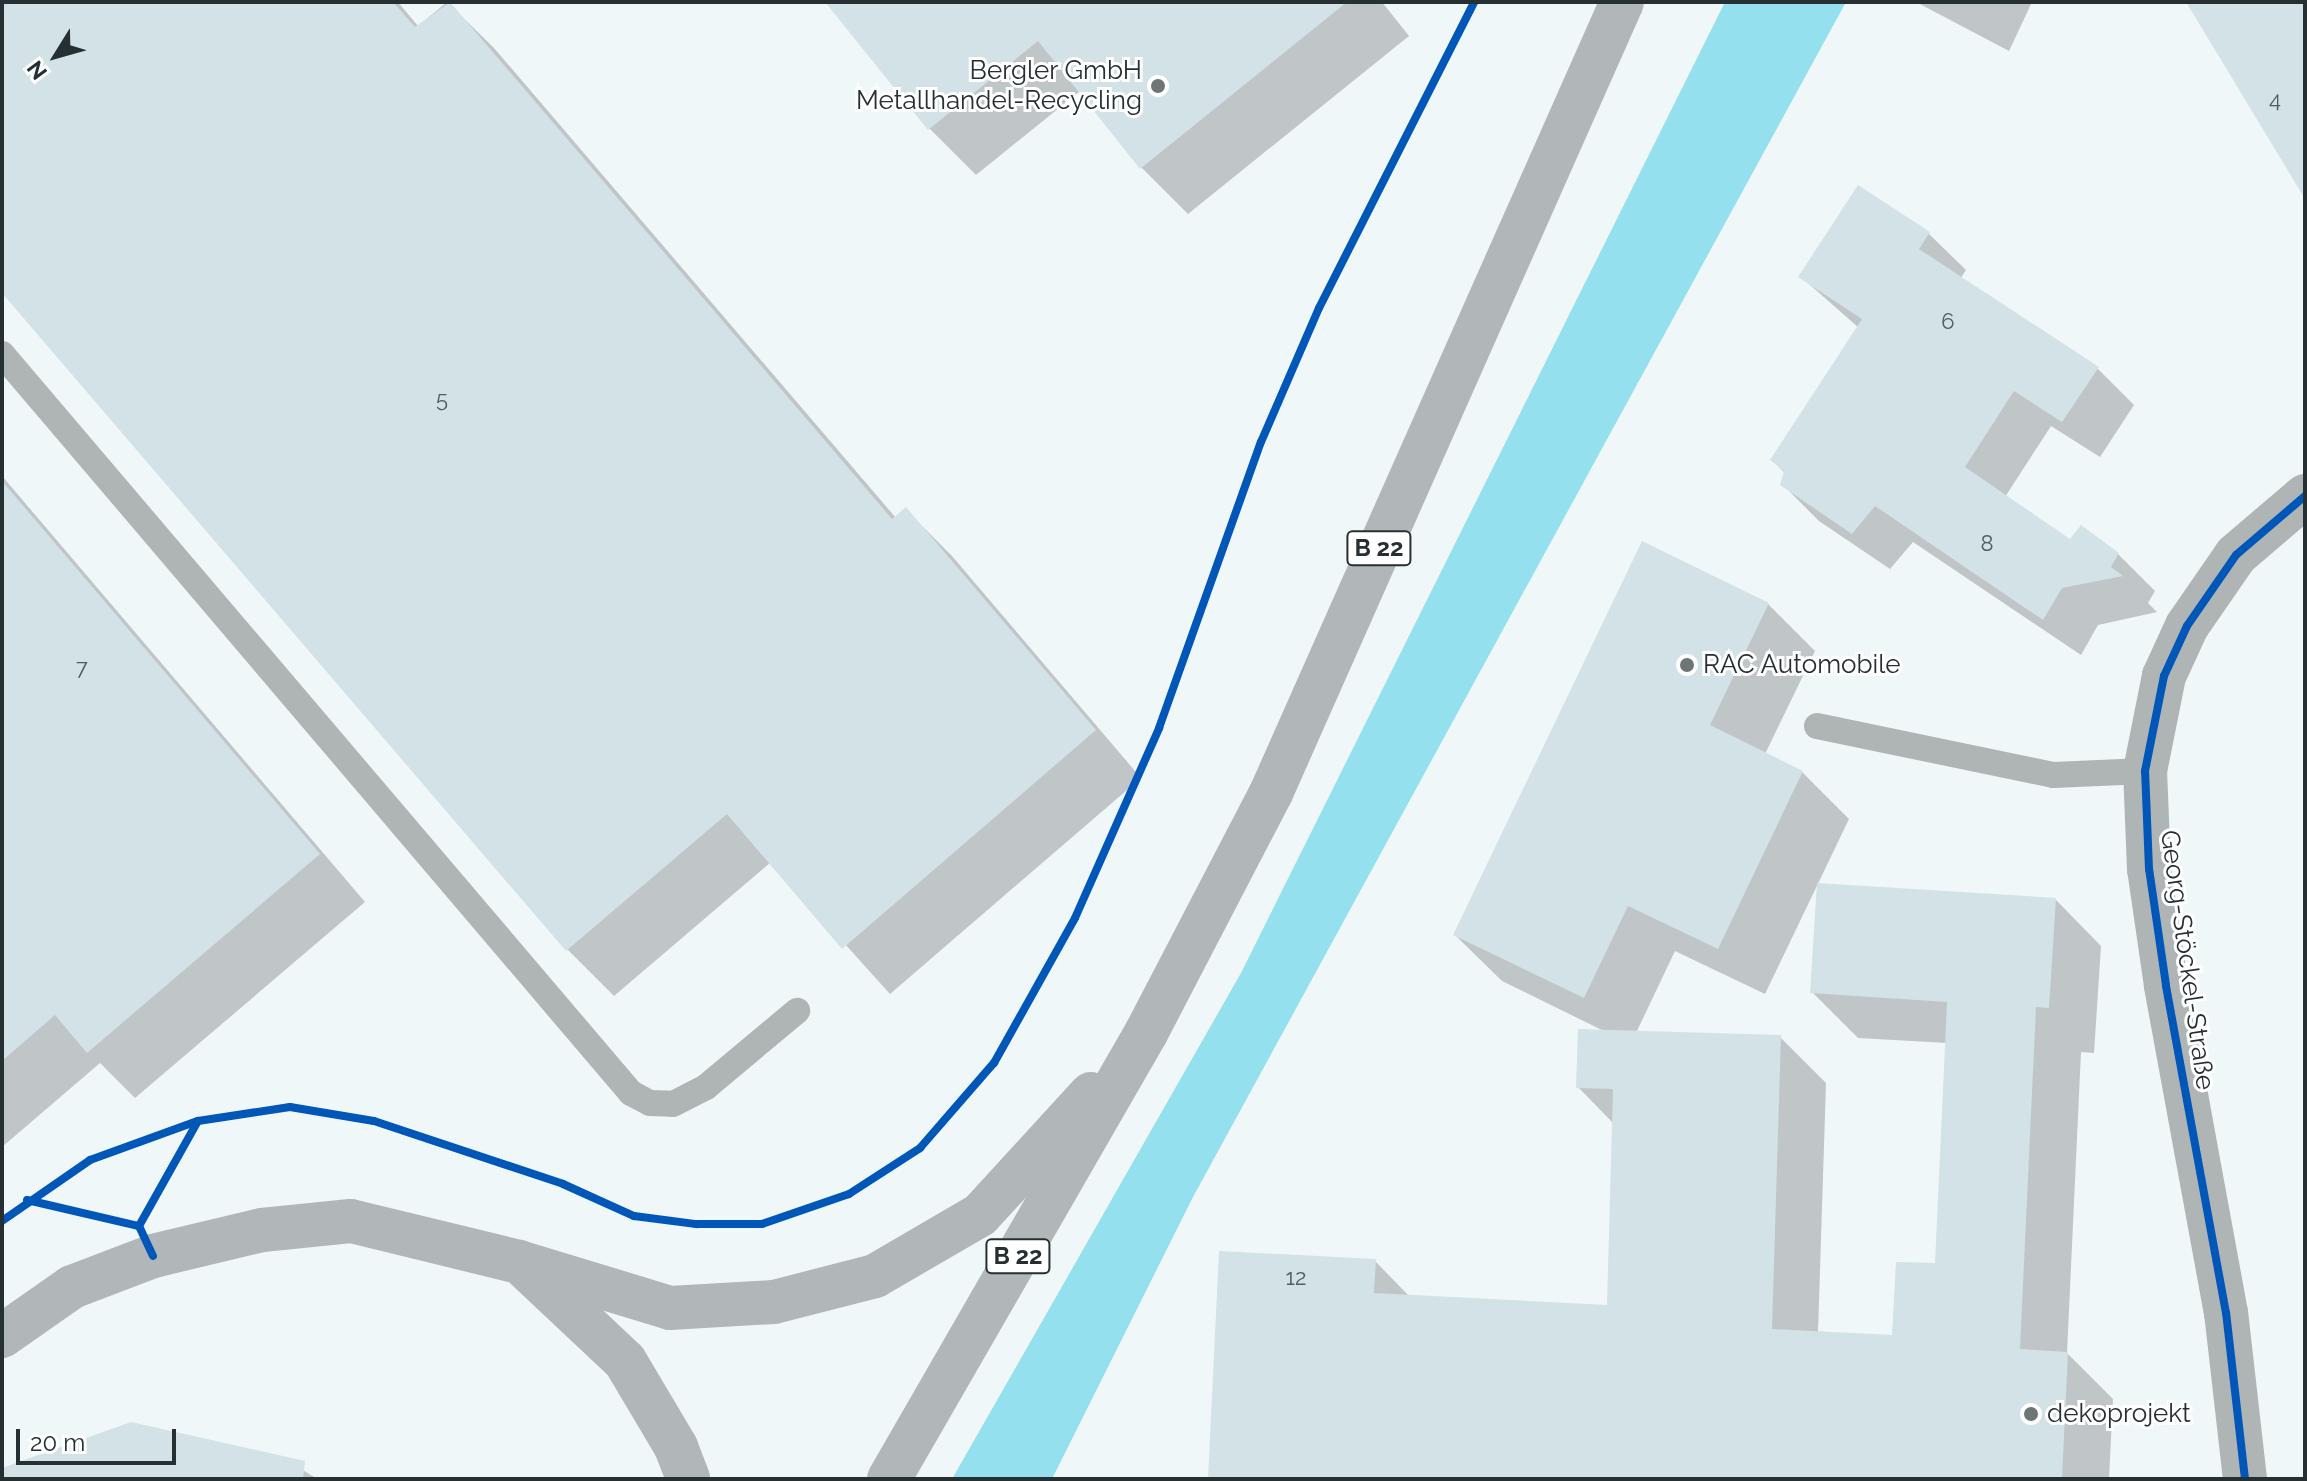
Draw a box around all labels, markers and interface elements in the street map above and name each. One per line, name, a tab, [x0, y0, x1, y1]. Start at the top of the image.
north arrow	[16, 16, 96, 96]
place label: Bergler GmbH Metallhandel-Recycling	[856, 55, 1142, 116]
text: N	[21, 56, 52, 85]
marker: Bergler GmbH Metallhandel-Recycling	[1149, 77, 1167, 95]
house number: 4	[2269, 87, 2281, 113]
house number: 6	[1941, 309, 1955, 335]
house number: 5	[436, 387, 448, 413]
road number: B 22	[1345, 528, 1413, 568]
house number: 8	[1980, 531, 1994, 557]
place label: RAC Automobile	[1703, 649, 1901, 681]
house number: 7	[76, 655, 88, 681]
marker: RAC Automobile	[1678, 656, 1696, 674]
street label: Georg-Stöckel-Straße	[2153, 828, 2221, 1092]
road number: B 22	[984, 1236, 1052, 1276]
house number: 12	[1286, 1265, 1306, 1291]
place label: dekoprojekt	[2047, 1398, 2191, 1430]
marker: dekoprojekt	[2022, 1405, 2040, 1423]
scale bar	[20, 1413, 180, 1463]
text: 20 m	[30, 1428, 85, 1457]

